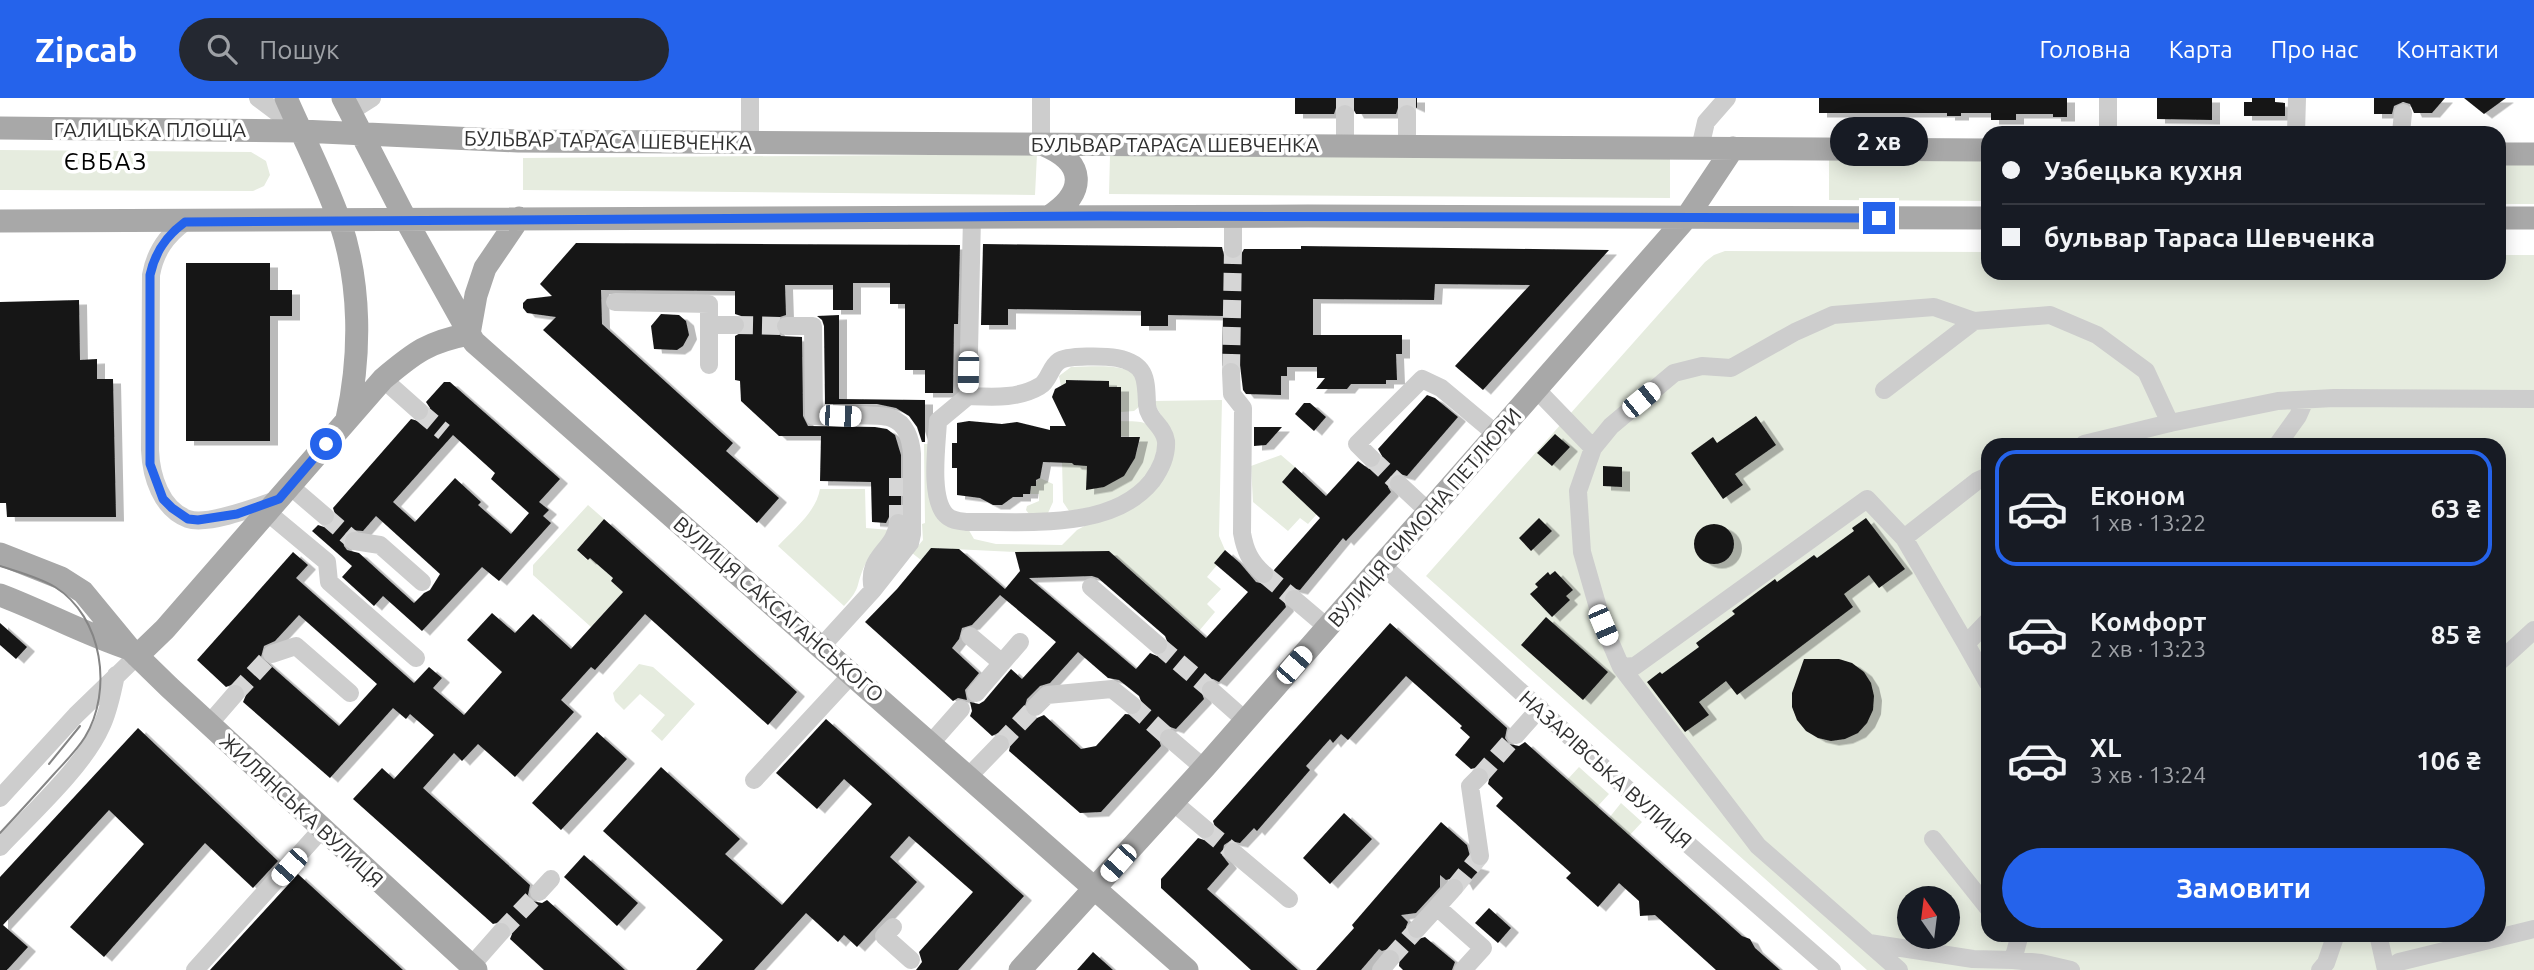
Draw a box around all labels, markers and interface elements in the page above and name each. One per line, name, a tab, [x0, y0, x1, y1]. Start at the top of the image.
search box	[179, 18, 669, 81]
icon: search	[203, 30, 241, 68]
text: Zipcab	[35, 31, 137, 68]
text: Пошук	[259, 35, 339, 64]
text: Головна	[2039, 36, 2131, 63]
text: Карта	[2169, 36, 2233, 63]
text: Про нас	[2271, 36, 2358, 63]
text: Контакти	[2396, 36, 2499, 63]
callout: 2 хв	[1830, 116, 1928, 166]
street label: ГАЛИЦЬКА ПЛОЩА	[54, 117, 247, 141]
street label: БУЛЬВАР ТАРАСА ШЕВЧЕНКА	[464, 125, 753, 155]
text: 2 хв	[1857, 129, 1901, 154]
street label: БУЛЬВАР ТАРАСА ШЕВЧЕНКА	[1031, 132, 1320, 156]
district label: ЄВБАЗ	[64, 148, 148, 175]
text: Узбецька кухня	[2044, 156, 2243, 185]
route end	[1863, 202, 1895, 234]
text: бульвар Тараса Шевченка	[2044, 223, 2375, 252]
car	[958, 351, 979, 393]
car	[1619, 379, 1664, 421]
street label: ВУЛИЦЯ СИМОНА ПЕТЛЮРИ	[1322, 403, 1526, 631]
car	[819, 405, 862, 427]
route start	[310, 428, 342, 460]
icon: car	[2006, 477, 2069, 540]
text: Економ	[2090, 481, 2186, 510]
text: 63 ₴	[2431, 494, 2481, 523]
text: 1 хв · 13:22	[2090, 510, 2206, 535]
street label: ВУЛИЦЯ САКСАГАНСЬКОГО	[669, 511, 889, 707]
car	[1586, 602, 1621, 648]
icon: car	[2006, 603, 2069, 666]
text: Комфорт	[2090, 607, 2206, 636]
text: 85 ₴	[2431, 620, 2481, 649]
text: 2 хв · 13:23	[2090, 636, 2206, 661]
car	[1273, 642, 1316, 688]
street label: НАЗАРІВСЬКА ВУЛИЦЯ	[1515, 685, 1697, 853]
street label: ЖИЛЯНСЬКА ВУЛИЦЯ	[216, 728, 388, 892]
icon: car	[2006, 729, 2069, 792]
text: XL	[2090, 733, 2121, 762]
text: 106 ₴	[2416, 746, 2481, 775]
text: 3 хв · 13:24	[2090, 762, 2206, 787]
car	[1097, 840, 1140, 886]
car	[268, 844, 311, 890]
button: Замовити	[2002, 848, 2485, 928]
north arrow	[1897, 886, 1960, 948]
map controls	[1897, 886, 1960, 949]

